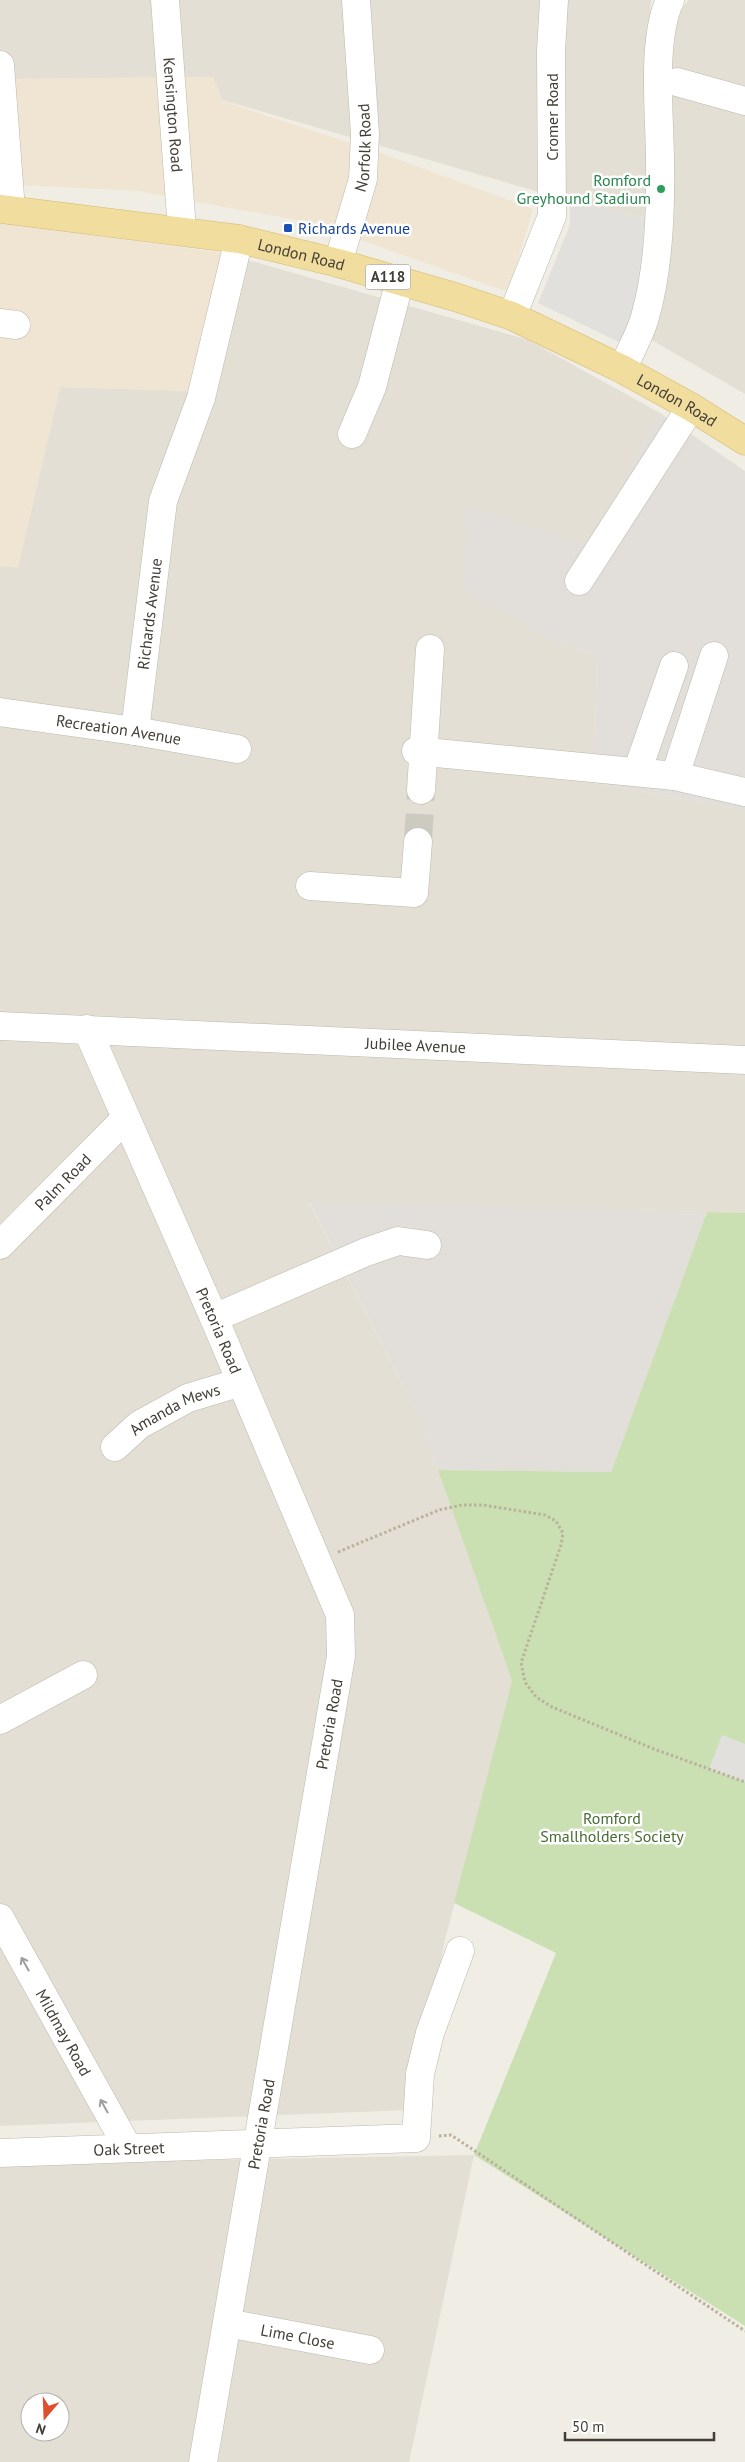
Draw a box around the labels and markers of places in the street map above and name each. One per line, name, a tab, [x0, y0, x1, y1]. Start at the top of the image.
place label: Romford Greyhound Stadium	[517, 170, 651, 208]
marker: Romford Greyhound Stadium	[655, 183, 667, 195]
place label: Richards Avenue	[298, 218, 410, 238]
marker: Richards Avenue	[282, 222, 294, 234]

